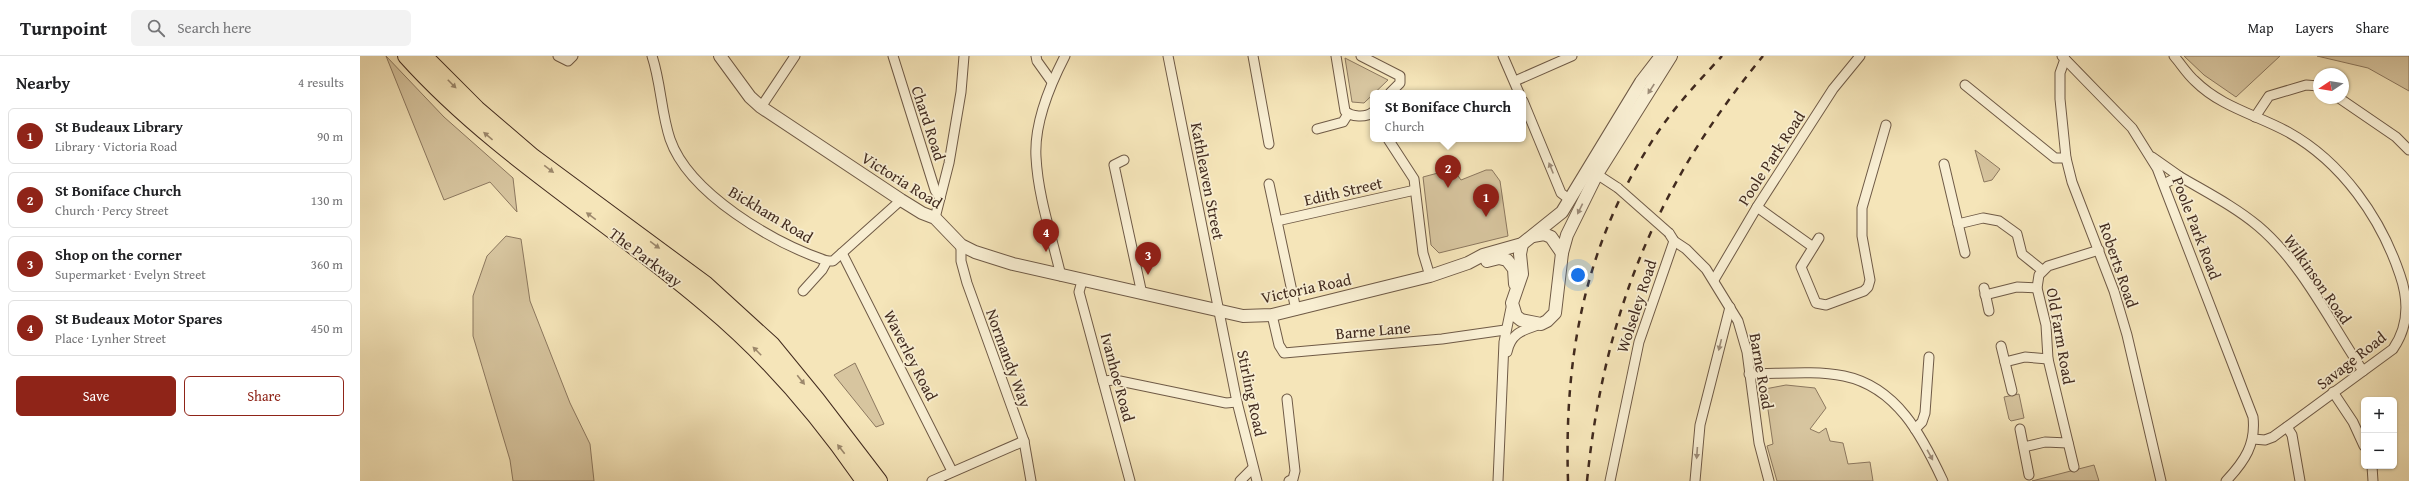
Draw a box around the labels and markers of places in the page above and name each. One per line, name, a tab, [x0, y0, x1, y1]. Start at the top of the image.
pin: 2	[1435, 155, 1461, 188]
pin: 1	[1473, 184, 1499, 217]
pin: 4	[1033, 219, 1059, 252]
pin: 3	[1135, 242, 1161, 275]

